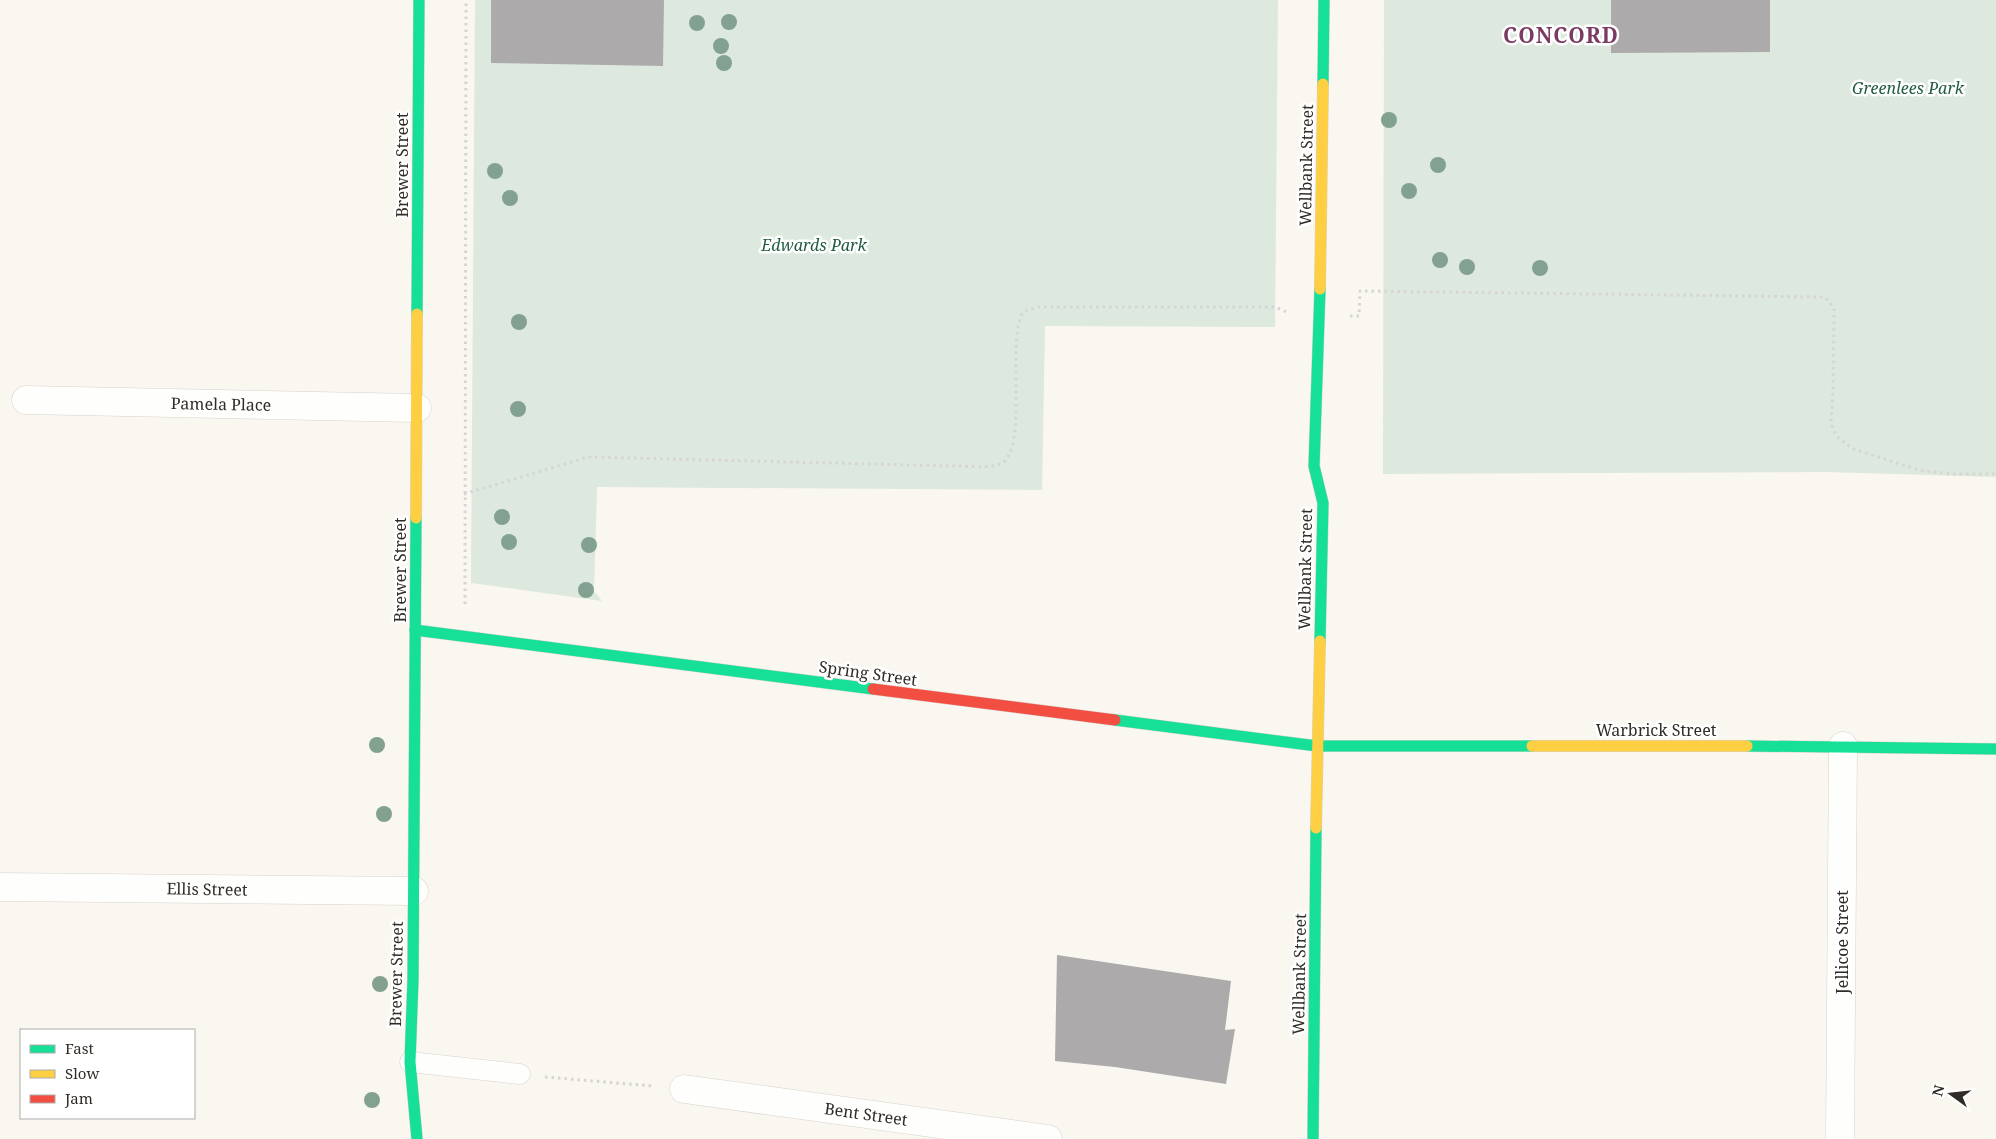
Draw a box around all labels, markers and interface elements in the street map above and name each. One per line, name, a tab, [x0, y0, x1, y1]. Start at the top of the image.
district label: CONCORD	[1503, 21, 1619, 49]
park label: Greenlees Park	[1852, 77, 1965, 99]
street label: Wellbank Street	[1294, 104, 1318, 226]
street label: Brewer Street	[391, 112, 413, 218]
park label: Edwards Park	[760, 234, 868, 256]
street label: Pamela Place	[171, 392, 271, 416]
street label: Wellbank Street	[1293, 508, 1317, 630]
street label: Brewer Street	[389, 517, 411, 623]
street label: Spring Street	[817, 655, 919, 691]
street label: Warbrick Street	[1596, 719, 1717, 741]
street label: Ellis Street	[166, 877, 248, 901]
street label: Jellicoe Street	[1831, 890, 1853, 995]
street label: Wellbank Street	[1287, 913, 1311, 1035]
street label: Brewer Street	[384, 921, 408, 1027]
legend	[20, 1029, 195, 1119]
text: Fast	[65, 1038, 94, 1058]
text: Slow	[65, 1063, 99, 1083]
north arrow	[1926, 1069, 1976, 1119]
text: N	[1927, 1083, 1949, 1098]
text: Jam	[64, 1088, 93, 1108]
street label: Bent Street	[823, 1097, 909, 1131]

